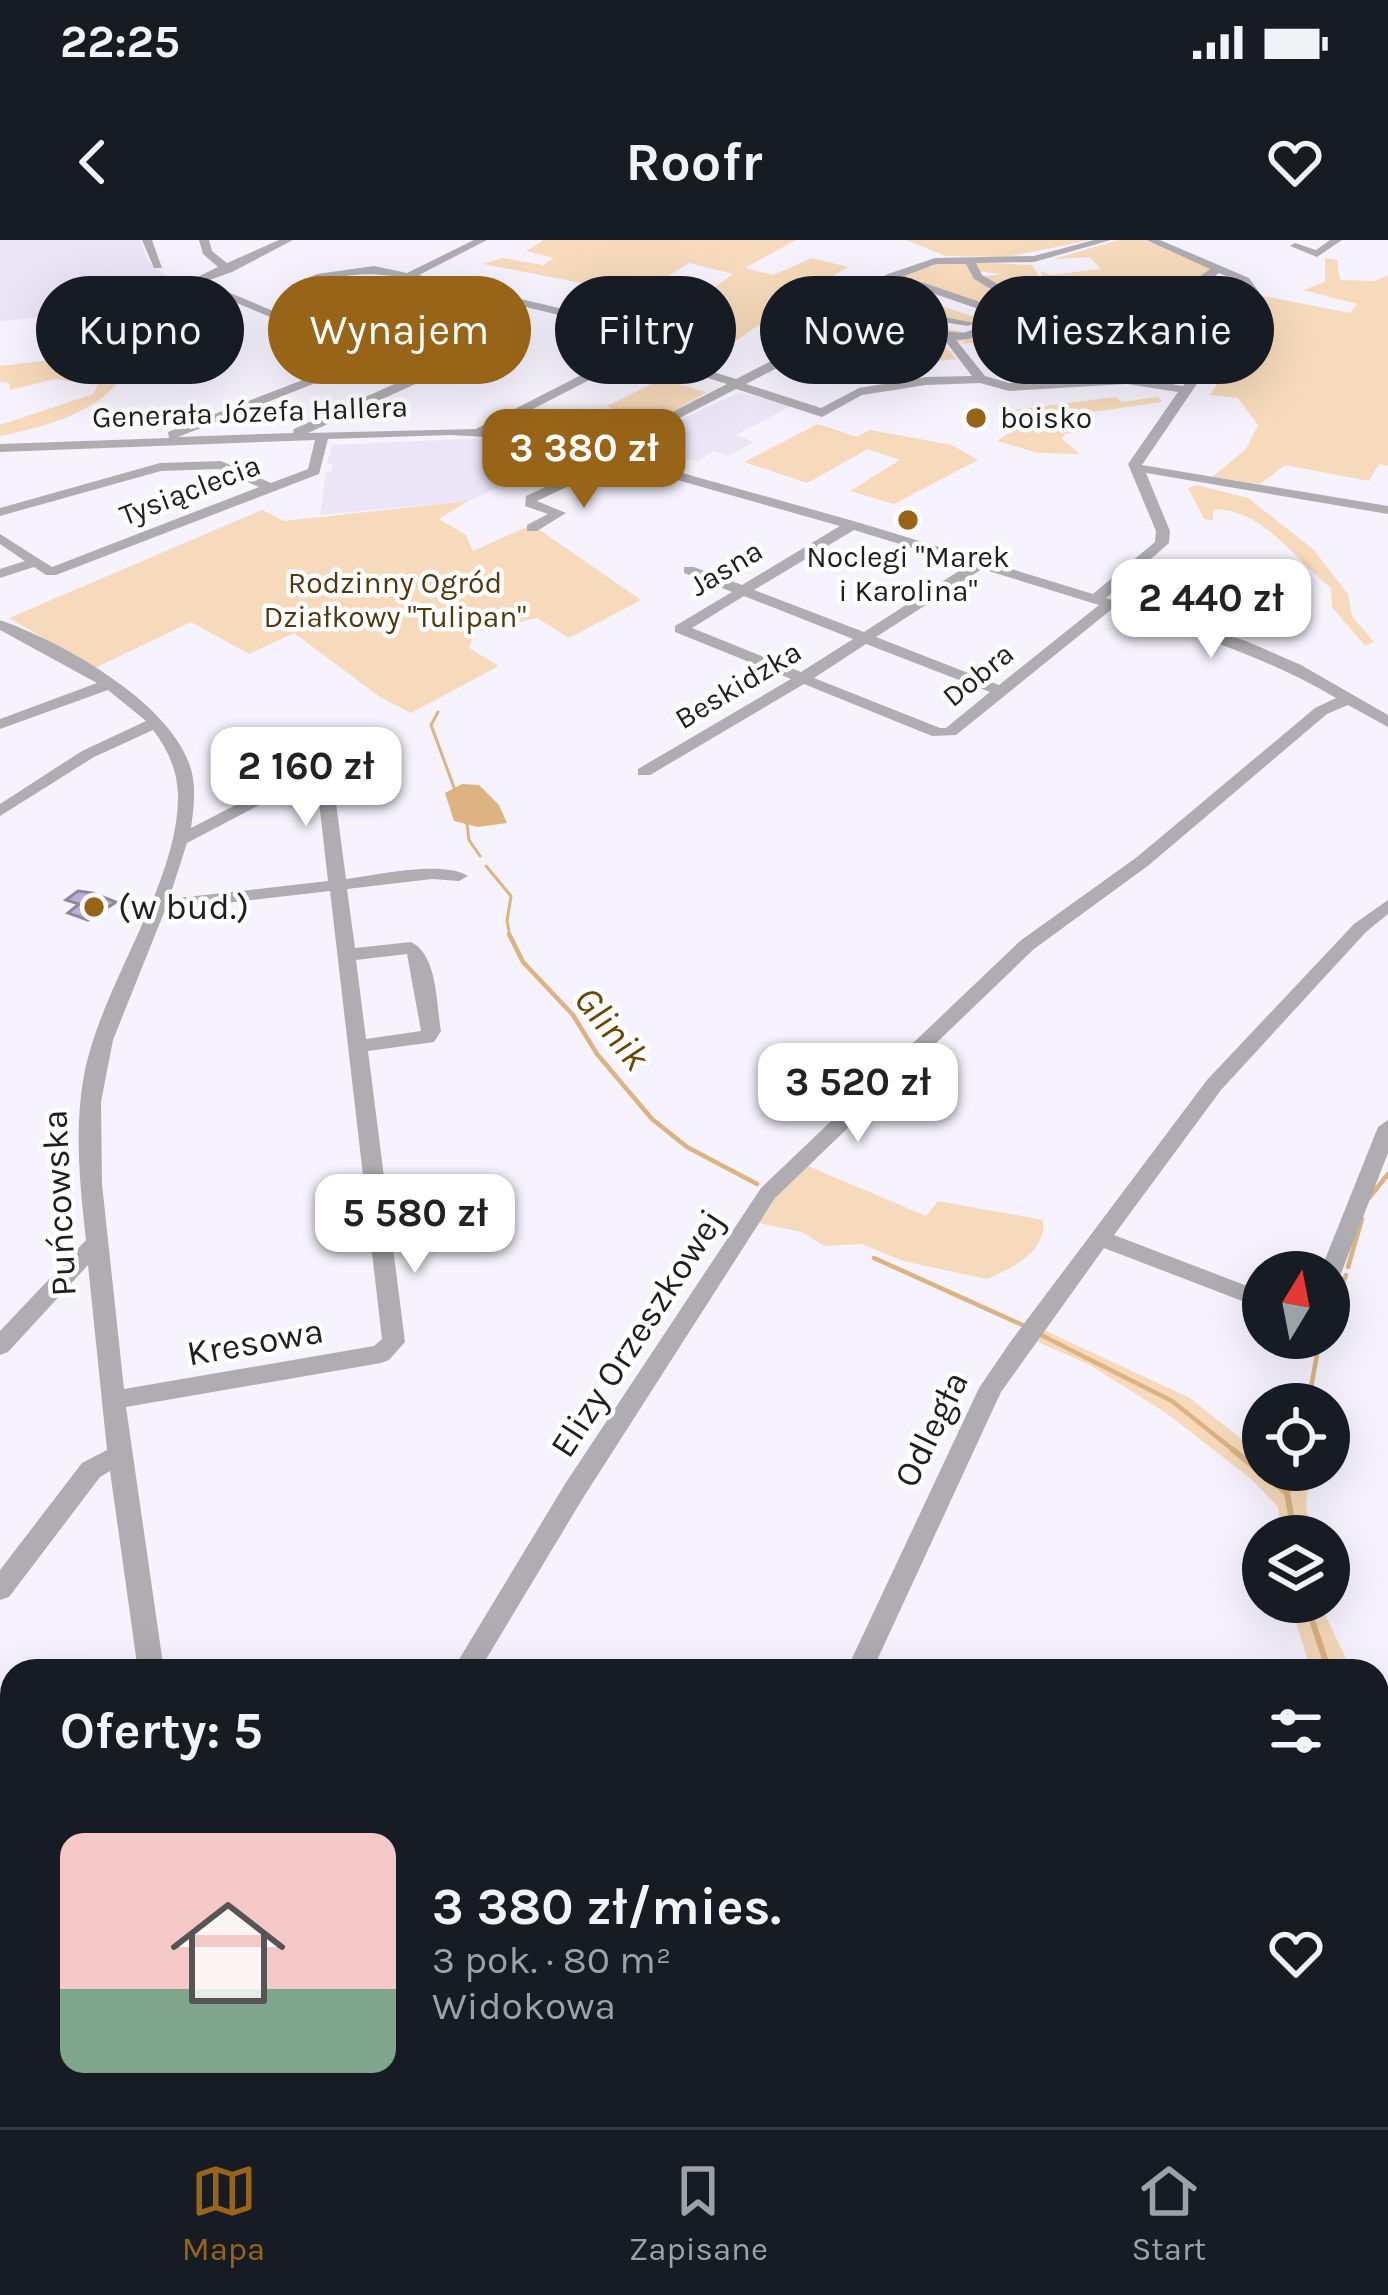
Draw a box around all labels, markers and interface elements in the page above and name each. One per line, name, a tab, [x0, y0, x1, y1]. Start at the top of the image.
text: 22:25	[60, 16, 180, 68]
icon: back	[60, 129, 126, 195]
icon: heart	[1262, 129, 1328, 195]
text: Roofr	[626, 130, 762, 194]
chip: Kupno	[36, 276, 244, 384]
chip: Wynajem	[268, 276, 531, 384]
chip: Filtry	[555, 276, 736, 384]
chip: Nowe	[760, 276, 948, 384]
chip: Mieszkanie	[972, 276, 1274, 384]
street label: Generała Józefa Hallera	[92, 388, 408, 436]
place label: boisko	[1000, 400, 1092, 436]
marker: boisko	[963, 405, 989, 431]
pin: 3 380 zł	[460, 409, 708, 511]
text: 3 380 zł	[509, 425, 659, 471]
street label: Tysiąclecia	[114, 447, 266, 533]
marker: Noclegi "Marek i Karolina"	[895, 507, 921, 533]
street label: Jasna	[683, 532, 769, 604]
place label: Noclegi "Marek i Karolina"	[806, 539, 1010, 609]
pin: 2 440 zł	[1087, 559, 1335, 661]
park label: Rodzinny Ogród Działkowy "Tulipan"	[264, 565, 526, 635]
text: 2 440 zł	[1138, 575, 1284, 621]
street label: Beskidzka	[668, 633, 808, 737]
street label: Dobra	[935, 635, 1021, 715]
pin: 2 160 zł	[182, 727, 430, 829]
text: 2 160 zł	[238, 743, 374, 789]
place label: (w bud.)	[118, 886, 249, 928]
marker: (w bud.)	[81, 894, 107, 920]
water label: Glinik	[564, 977, 660, 1080]
pin: 3 520 zł	[734, 1043, 982, 1145]
text: 3 520 zł	[785, 1059, 931, 1105]
street label: Puńcowska	[33, 1109, 85, 1297]
pin: 5 580 zł	[291, 1174, 539, 1276]
text: 5 580 zł	[342, 1190, 488, 1236]
street label: Elizy Orzeszkowej	[541, 1201, 733, 1465]
north arrow	[1242, 1251, 1350, 1359]
map controls	[1242, 1251, 1350, 1623]
street label: Kresowa	[183, 1309, 327, 1375]
street label: Odległa	[885, 1364, 977, 1494]
button: locate	[1242, 1383, 1350, 1491]
button: layers	[1242, 1515, 1350, 1623]
icon: filters	[1263, 1698, 1329, 1764]
text: Oferty: 5	[60, 1701, 263, 1761]
text: 3 380 zł/mies.	[432, 1877, 781, 1937]
icon: home	[156, 1881, 300, 2025]
icon: heart	[1263, 1920, 1329, 1986]
text: 3 pok. · 80 m²	[432, 1937, 671, 1983]
text: Widokowa	[432, 1983, 616, 2029]
tab: Mapa	[182, 2158, 265, 2268]
tab: Zapisane	[629, 2158, 768, 2268]
tab: Start	[1131, 2158, 1206, 2268]

